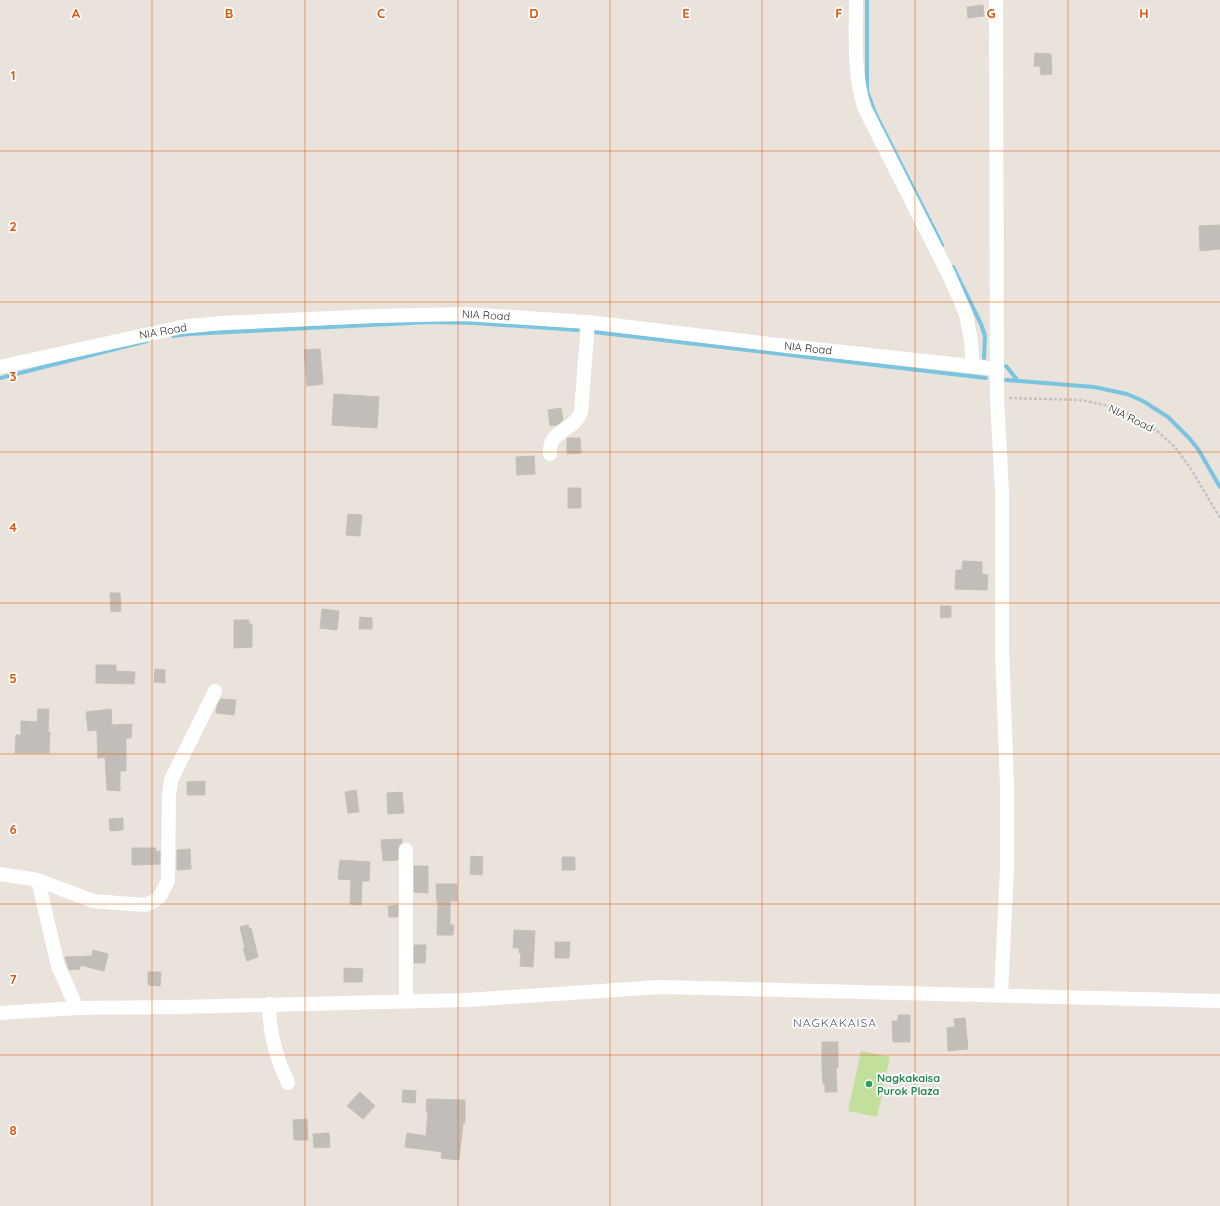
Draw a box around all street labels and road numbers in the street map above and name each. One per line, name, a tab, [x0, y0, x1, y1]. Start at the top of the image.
street label: NIA Road	[462, 307, 510, 323]
street label: NIA Road	[138, 320, 188, 342]
street label: NIA Road	[783, 339, 833, 357]
street label: NIA Road	[1106, 401, 1156, 435]

